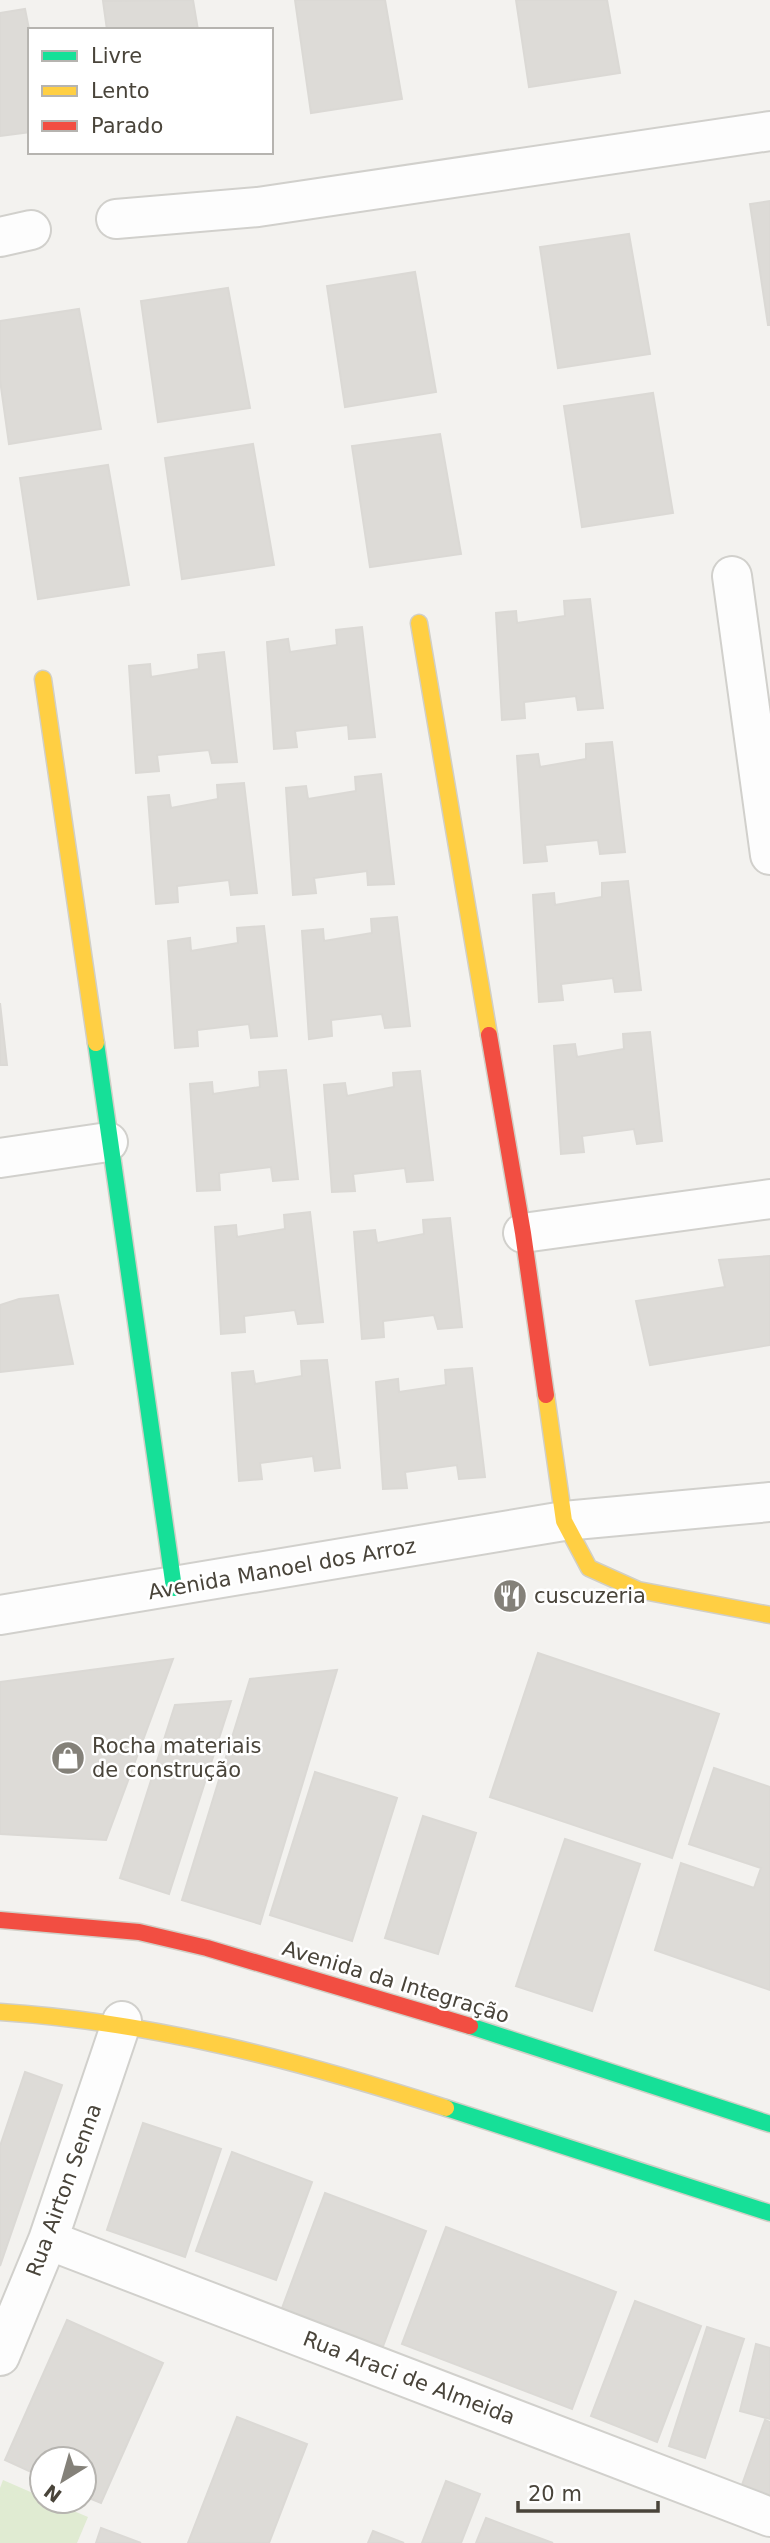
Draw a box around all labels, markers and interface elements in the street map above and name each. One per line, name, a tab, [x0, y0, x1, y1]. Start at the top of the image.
legend	[28, 28, 273, 154]
text: Livre	[91, 44, 142, 68]
text: Lento	[91, 79, 150, 103]
text: Parado	[91, 114, 163, 138]
street label: Avenida Manoel dos Arroz	[146, 1534, 418, 1604]
restaurant icon: cuscuzeria	[491, 1577, 529, 1615]
place label: cuscuzeria	[534, 1584, 646, 1608]
place label: Rocha materiais de construção	[92, 1734, 262, 1782]
shop icon: Rocha materiais de construção	[49, 1739, 87, 1777]
street label: Avenida da Integração	[280, 1936, 512, 2028]
street label: Rua Airton Senna	[22, 2100, 106, 2280]
street label: Rua Araci de Almeida	[300, 2326, 518, 2430]
north arrow	[28, 2445, 98, 2515]
scale bar	[518, 2470, 658, 2514]
text: N	[40, 2480, 66, 2507]
text: 20 m	[528, 2482, 582, 2506]

